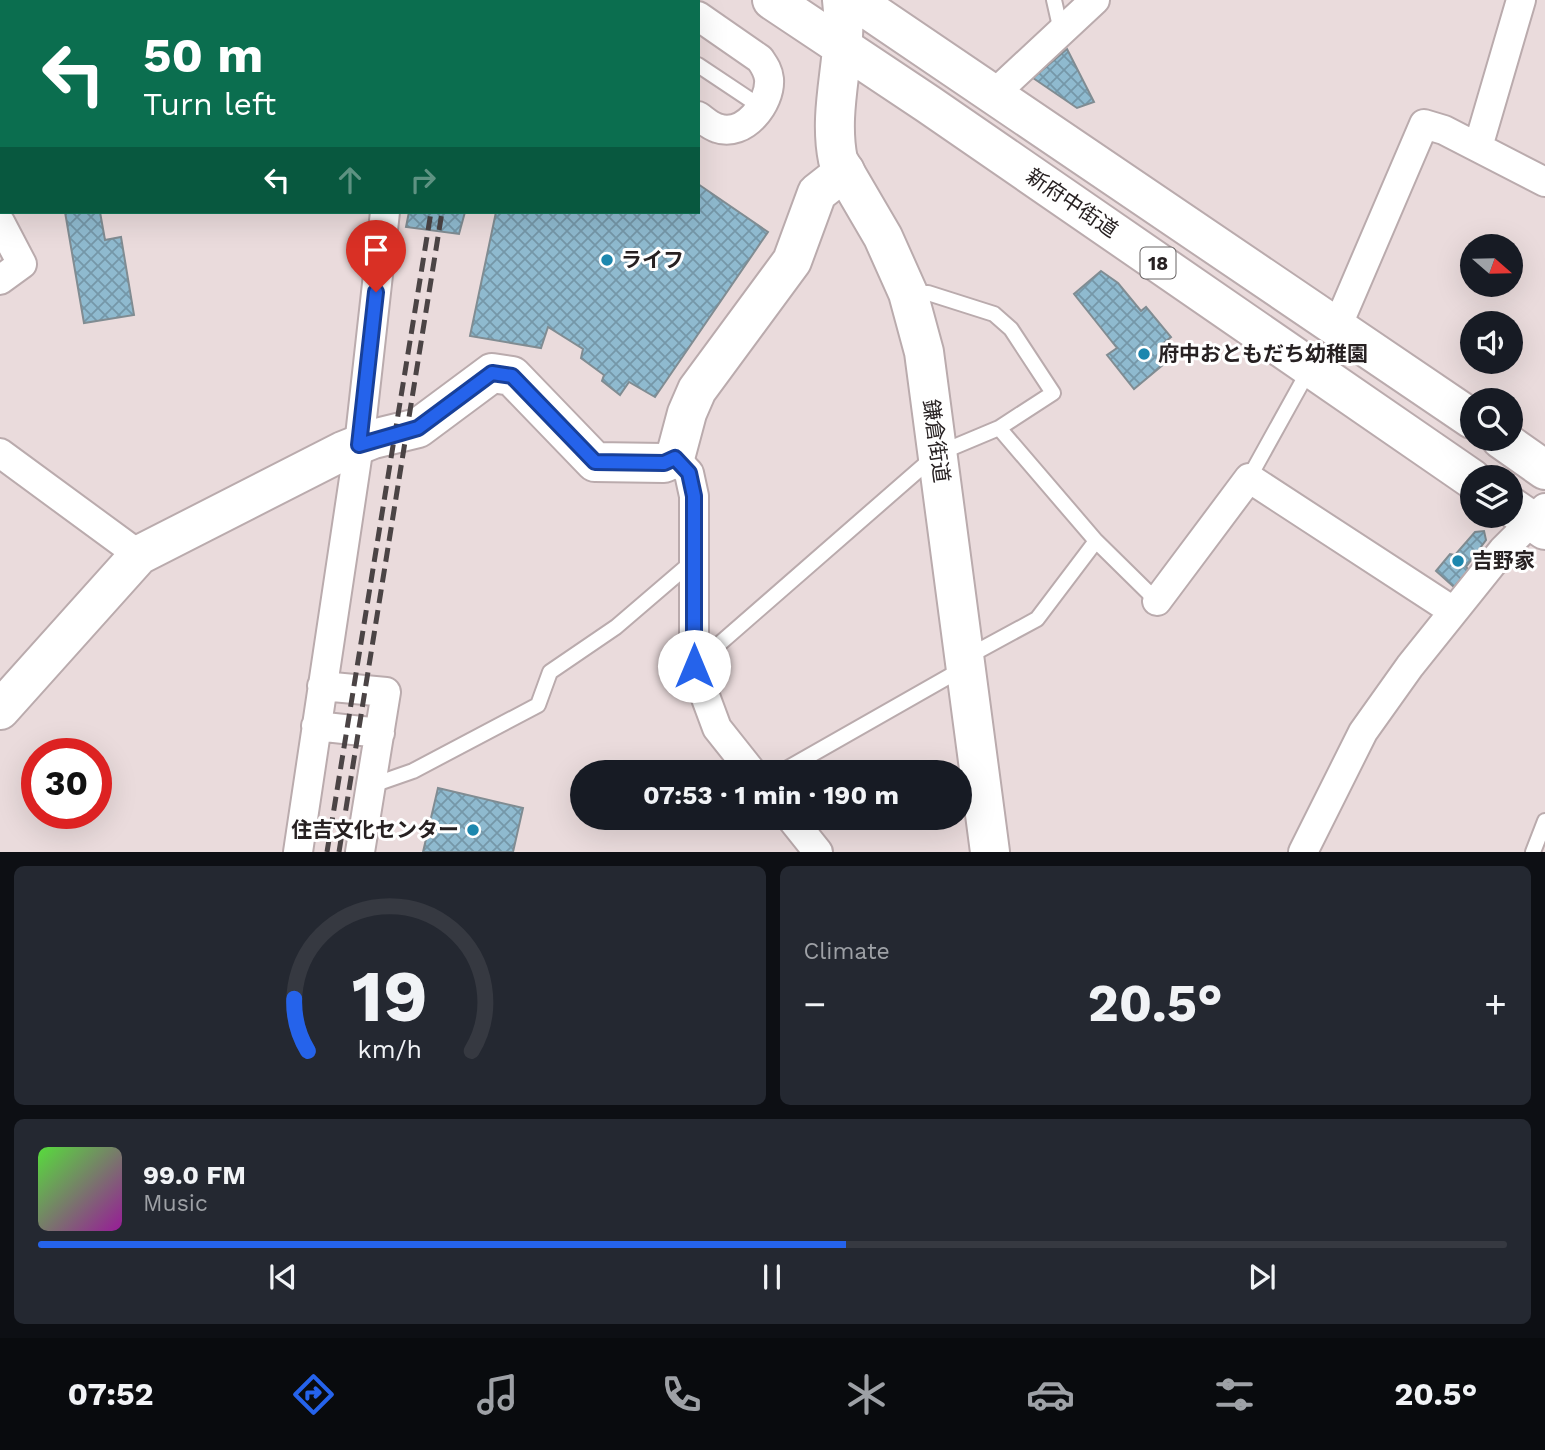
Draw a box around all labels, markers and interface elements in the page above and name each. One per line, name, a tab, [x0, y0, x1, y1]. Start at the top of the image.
text: 50 m	[143, 26, 263, 84]
icon: left	[28, 28, 119, 119]
text: Turn left	[143, 85, 276, 123]
icon: left	[258, 161, 296, 199]
icon: ahead	[331, 161, 369, 199]
icon: right	[404, 161, 442, 199]
street label: 新府中街道	[1022, 163, 1123, 242]
pin	[346, 220, 406, 292]
icon: arrive	[357, 231, 395, 269]
north arrow	[1460, 234, 1522, 298]
map controls	[1460, 234, 1523, 528]
place label: ライフ	[621, 247, 684, 272]
road number: 18	[1140, 247, 1176, 278]
marker: ライフ	[599, 252, 615, 268]
button: sound	[1460, 311, 1523, 374]
place label: 府中おともだち幼稚園	[1158, 341, 1368, 366]
marker: 府中おともだち幼稚園	[1136, 346, 1152, 362]
button: search	[1460, 388, 1523, 451]
street label: 鎌倉街道	[918, 398, 955, 484]
button: layers	[1460, 465, 1523, 528]
place label: 吉野家	[1472, 548, 1535, 573]
marker: 吉野家	[1450, 553, 1466, 569]
position arrow	[657, 629, 731, 703]
speed limit sign: 30	[21, 738, 112, 829]
text: 07:53 · 1 min · 190 m	[643, 780, 899, 810]
place label: 住吉文化センター	[291, 817, 459, 842]
marker: 住吉文化センター	[465, 822, 481, 838]
text: Climate	[804, 938, 890, 965]
text: 19	[352, 954, 428, 1040]
text: 20.5°	[1088, 973, 1223, 1034]
text: −	[804, 982, 826, 1026]
text: +	[1484, 982, 1507, 1026]
text: km/h	[358, 1035, 422, 1064]
text: 99.0 FM	[143, 1160, 246, 1190]
text: Music	[143, 1190, 208, 1217]
icon: previous	[264, 1258, 302, 1296]
icon: pause	[753, 1258, 791, 1296]
icon: next	[1243, 1258, 1281, 1296]
icon: directions	[289, 1370, 338, 1419]
icon: music	[473, 1370, 522, 1419]
icon: phone	[657, 1370, 706, 1419]
icon: climate	[842, 1370, 891, 1419]
icon: car	[1026, 1370, 1075, 1419]
icon: filters	[1210, 1370, 1259, 1419]
text: 07:52	[68, 1375, 154, 1413]
text: 20.5°	[1394, 1375, 1477, 1413]

